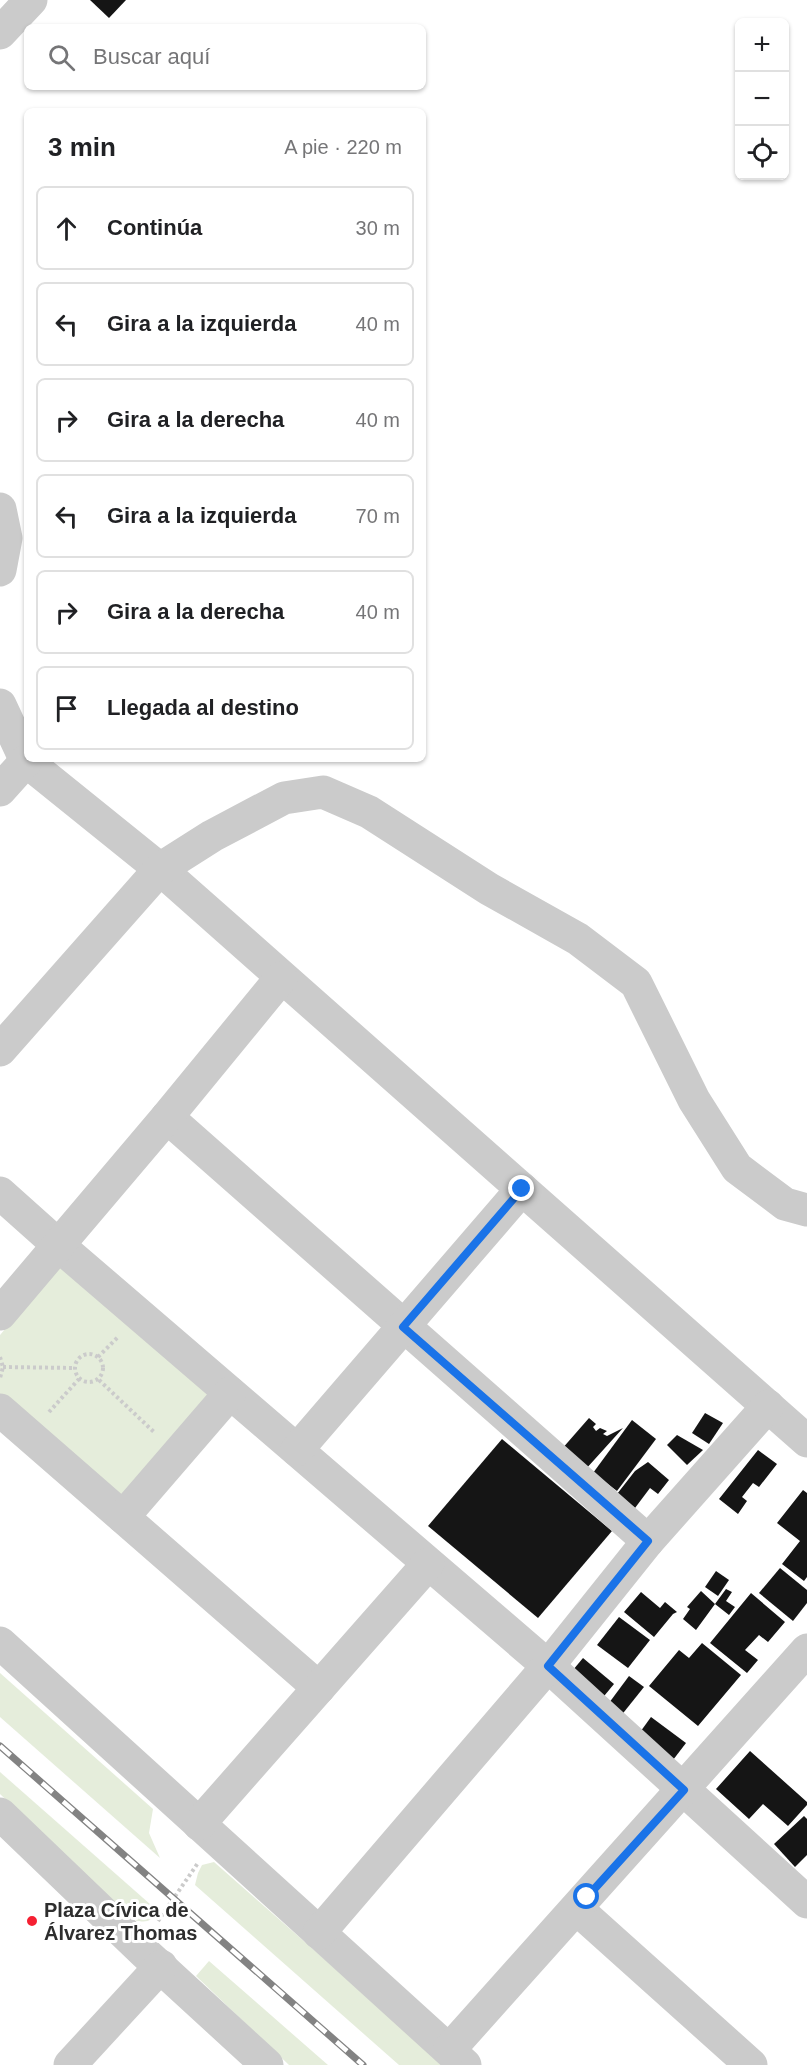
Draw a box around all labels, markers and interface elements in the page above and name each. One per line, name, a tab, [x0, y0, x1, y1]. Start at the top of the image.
map controls	[735, 18, 789, 180]
button: +	[735, 18, 789, 72]
search box	[24, 24, 426, 90]
icon: search	[45, 41, 78, 74]
text: Buscar aquí	[93, 44, 210, 69]
button: −	[735, 72, 789, 126]
button: locate	[735, 126, 789, 180]
text: 3 min	[48, 132, 116, 162]
text: A pie · 220 m	[284, 136, 402, 158]
icon: ahead	[50, 212, 83, 245]
text: Continúa	[107, 215, 202, 240]
text: 30 m	[356, 217, 400, 239]
icon: left	[50, 308, 83, 341]
text: Gira a la izquierda	[107, 311, 297, 336]
text: 40 m	[356, 313, 400, 335]
icon: right	[50, 404, 83, 437]
text: Gira a la derecha	[107, 407, 284, 432]
text: 40 m	[356, 409, 400, 431]
icon: left	[50, 500, 83, 533]
text: Gira a la izquierda	[107, 503, 297, 528]
text: 70 m	[356, 505, 400, 527]
icon: right	[50, 596, 83, 629]
text: Gira a la derecha	[107, 599, 284, 624]
text: 40 m	[356, 601, 400, 623]
icon: arrive	[50, 692, 83, 725]
text: Llegada al destino	[107, 695, 299, 720]
route end	[508, 1175, 534, 1201]
route start	[573, 1883, 599, 1909]
place label: Plaza Cívica de Álvarez Thomas	[44, 1899, 197, 1944]
marker: Plaza Cívica de Álvarez Thomas	[25, 1914, 39, 1928]

